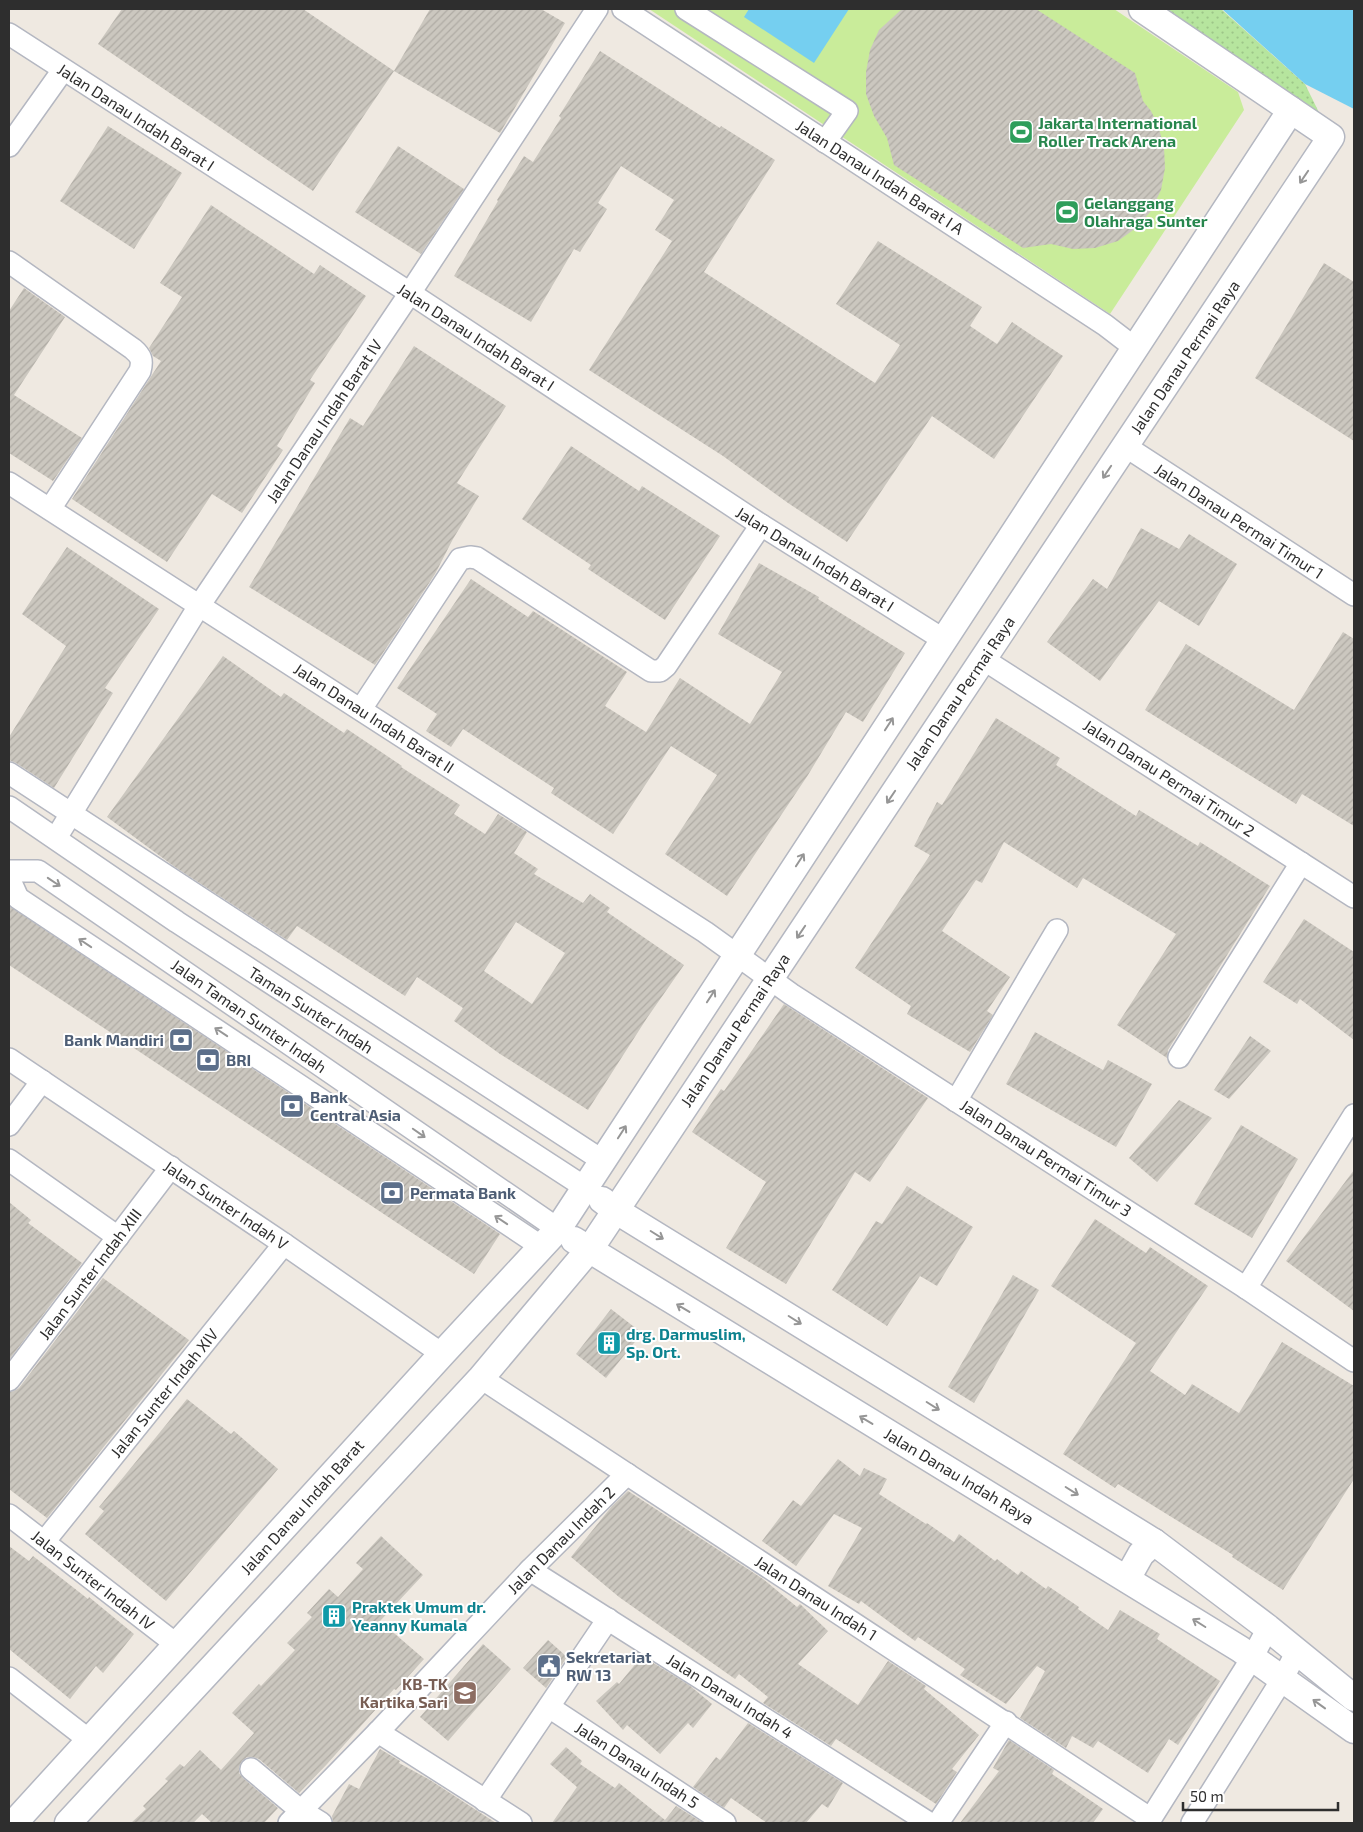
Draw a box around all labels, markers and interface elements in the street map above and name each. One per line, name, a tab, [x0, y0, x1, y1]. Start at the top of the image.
street label: Jalan Danau Indah Barat I	[54, 59, 218, 174]
place label: Jakarta International Roller Track Arena	[1038, 113, 1198, 150]
street label: Jalan Danau Indah Barat I A	[793, 115, 968, 238]
sports icon: Jakarta International Roller Track Arena	[1008, 119, 1034, 145]
one-way arrow	[1299, 170, 1310, 184]
place label: Gelanggang Olahraga Sunter	[1084, 193, 1208, 230]
sports icon: Gelanggang Olahraga Sunter	[1054, 199, 1080, 225]
street label: Jalan Danau Permai Raya	[1126, 276, 1243, 437]
street label: Jalan Danau Indah Barat I	[394, 279, 558, 394]
street label: Jalan Danau Indah Barat IV	[262, 335, 385, 506]
street label: Jalan Danau Permai Timur 1	[1151, 459, 1327, 582]
one-way arrow	[1102, 465, 1112, 479]
street label: Jalan Danau Indah Barat I	[733, 502, 898, 615]
street label: Jalan Danau Permai Raya	[901, 612, 1018, 773]
street label: Jalan Danau Indah Barat II	[291, 659, 458, 776]
street label: Jalan Danau Permai Timur 2	[1080, 715, 1258, 840]
one-way arrow	[884, 718, 894, 732]
one-way arrow	[886, 790, 896, 804]
one-way arrow	[795, 854, 805, 868]
one-way arrow	[47, 877, 61, 887]
one-way arrow	[795, 925, 806, 939]
one-way arrow	[78, 937, 92, 948]
street label: Jalan Danau Permai Raya	[676, 949, 793, 1110]
street label: Jalan Taman Sunter Indah	[168, 955, 330, 1076]
street label: Taman Sunter Indah	[245, 962, 377, 1057]
one-way arrow	[706, 990, 716, 1004]
bank icon: Bank Mandiri	[168, 1027, 194, 1053]
one-way arrow	[214, 1027, 228, 1037]
place label: Bank Mandiri	[64, 1030, 164, 1049]
bank icon: BRI	[195, 1047, 221, 1073]
place label: BRI	[226, 1050, 251, 1069]
place label: Bank Central Asia	[310, 1087, 401, 1124]
bank icon: Bank Central Asia	[279, 1093, 305, 1119]
street label: Jalan Danau Permai Timur 3	[957, 1095, 1135, 1220]
one-way arrow	[617, 1126, 627, 1140]
one-way arrow	[411, 1128, 425, 1138]
street label: Jalan Sunter Indah V	[160, 1156, 292, 1253]
bank icon: Permata Bank	[379, 1180, 405, 1206]
place label: Permata Bank	[410, 1183, 516, 1202]
street label: Jalan Sunter Indah XIII	[34, 1205, 145, 1343]
one-way arrow	[494, 1215, 508, 1225]
one-way arrow	[649, 1231, 663, 1241]
one-way arrow	[676, 1302, 690, 1312]
one-way arrow	[788, 1315, 802, 1326]
street label: Jalan Sunter Indah XIV	[106, 1324, 222, 1461]
place label: drg. Darmuslim, Sp. Ort.	[626, 1324, 746, 1361]
building icon: drg. Darmuslim, Sp. Ort.	[596, 1330, 622, 1356]
one-way arrow	[926, 1401, 940, 1411]
one-way arrow	[860, 1414, 874, 1424]
street label: Jalan Danau Indah Raya	[881, 1423, 1037, 1528]
street label: Jalan Danau Indah Barat	[236, 1435, 367, 1578]
street label: Jalan Danau Indah 2	[503, 1482, 618, 1597]
one-way arrow	[1064, 1486, 1078, 1496]
street label: Jalan Sunter Indah IV	[28, 1526, 159, 1634]
street label: Jalan Danau Indah 1	[752, 1551, 881, 1644]
place label: Praktek Umum dr. Yeanny Kumala	[352, 1597, 486, 1635]
building icon: Praktek Umum dr. Yeanny Kumala	[321, 1603, 347, 1629]
one-way arrow	[1192, 1618, 1206, 1628]
place label: Sekretariat RW 13	[566, 1647, 652, 1684]
street label: Jalan Danau Indah 4	[664, 1649, 797, 1742]
public building icon: Sekretariat RW 13	[536, 1653, 562, 1679]
place label: KB-TK Kartika Sari	[360, 1674, 449, 1711]
school or university icon: KB-TK Kartika Sari	[452, 1680, 478, 1706]
one-way arrow	[1313, 1699, 1326, 1710]
street label: Jalan Danau Indah 5	[572, 1717, 703, 1812]
scale bar	[1183, 1780, 1338, 1812]
text: 50 m	[1190, 1787, 1224, 1805]

